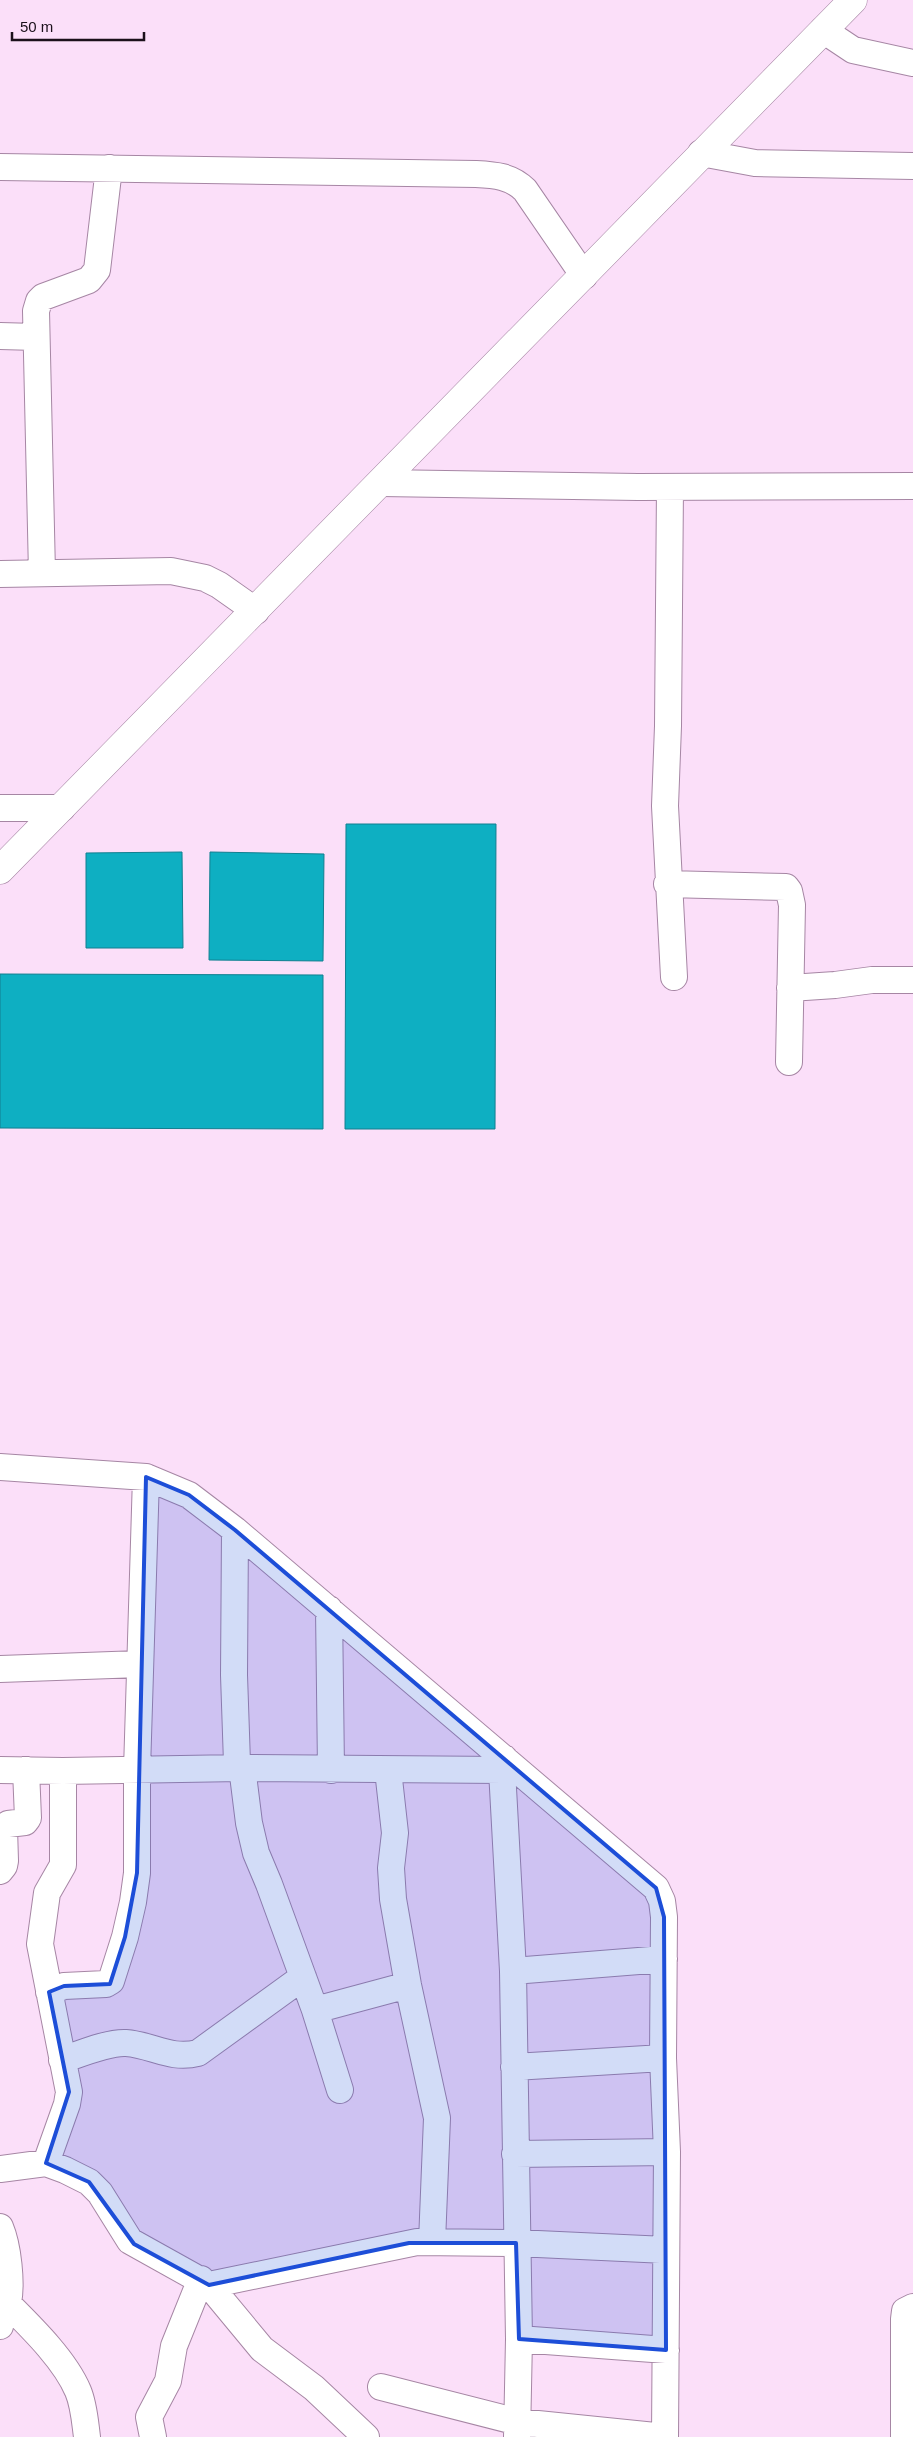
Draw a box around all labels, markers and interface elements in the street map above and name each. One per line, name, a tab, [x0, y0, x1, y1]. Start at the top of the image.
scale bar	[12, 10, 145, 42]
text: 50 m	[20, 18, 53, 35]

